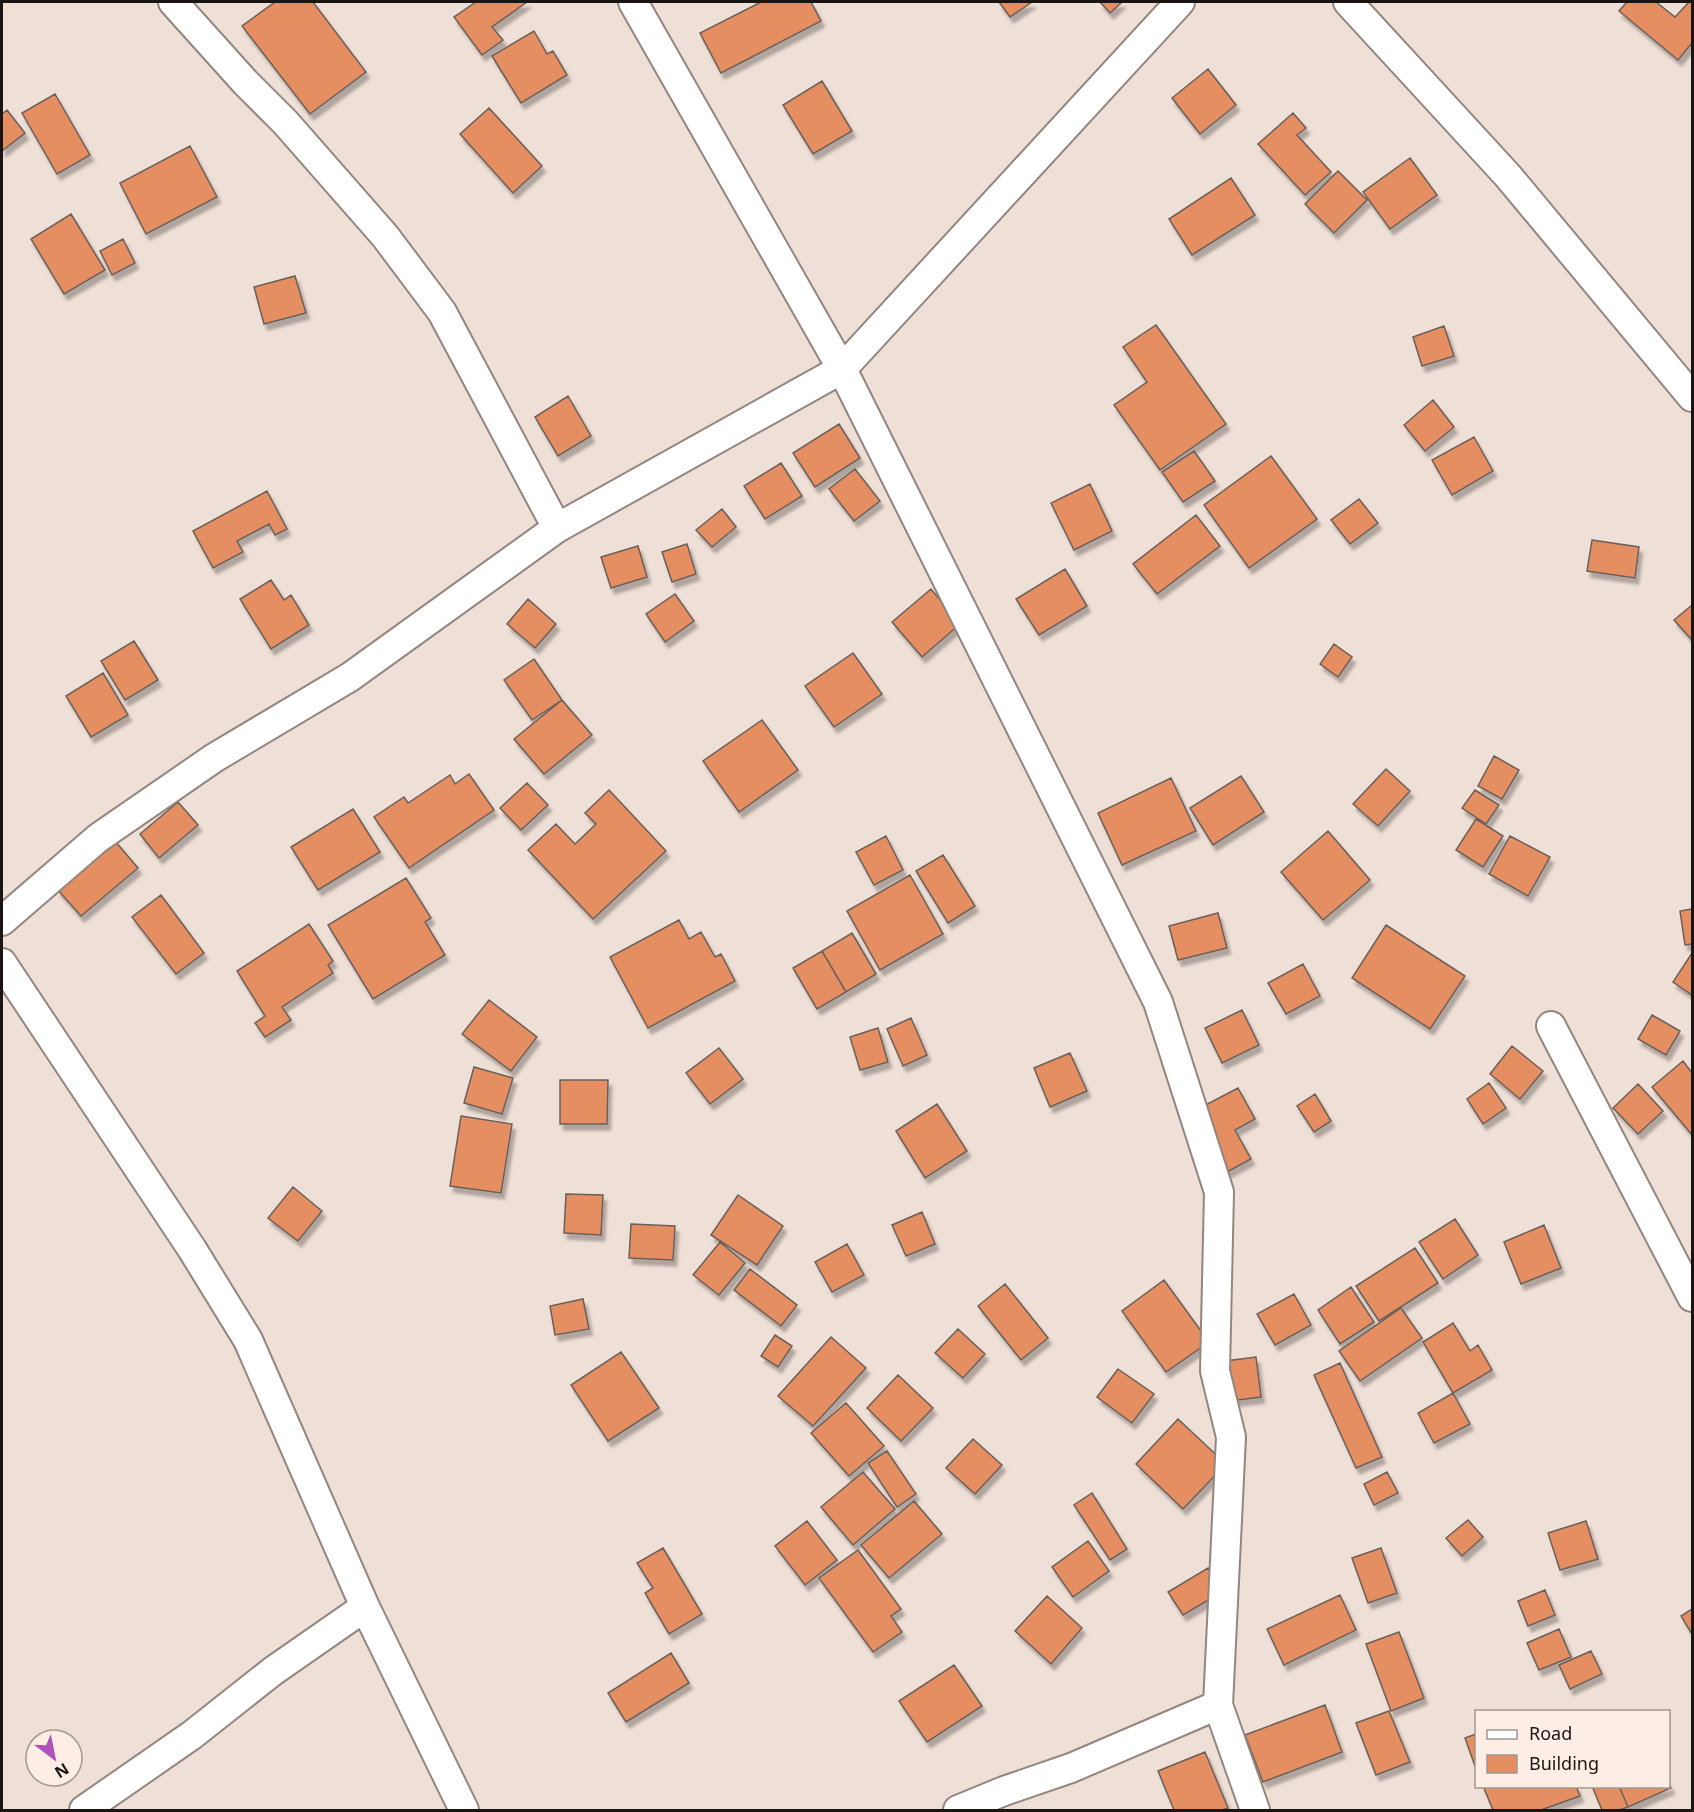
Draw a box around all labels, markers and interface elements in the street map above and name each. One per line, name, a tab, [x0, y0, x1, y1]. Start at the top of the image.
legend	[1475, 1710, 1670, 1788]
text: Road	[1529, 1721, 1572, 1745]
north arrow	[24, 1728, 84, 1788]
text: Building	[1529, 1751, 1599, 1775]
text: N	[51, 1758, 73, 1783]

